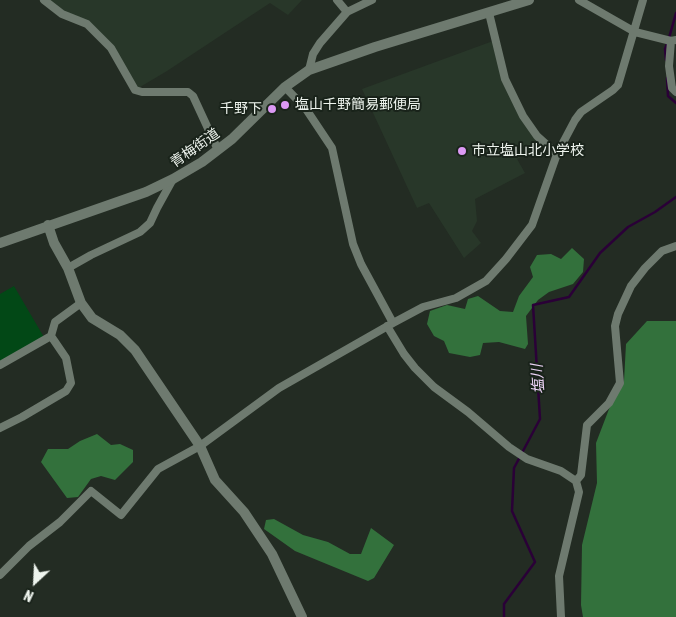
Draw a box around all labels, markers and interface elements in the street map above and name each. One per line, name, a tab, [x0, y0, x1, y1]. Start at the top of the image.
place label: 塩山千野簡易郵便局	[295, 97, 421, 113]
marker: 塩山千野簡易郵便局	[279, 99, 291, 111]
place label: 千野下	[220, 101, 262, 117]
marker: 千野下	[266, 103, 278, 115]
street label: 青梅街道	[167, 125, 223, 171]
place label: 市立塩山北小学校	[472, 143, 584, 159]
marker: 市立塩山北小学校	[456, 145, 468, 157]
water label: 塩川	[528, 363, 548, 395]
north arrow	[10, 557, 60, 607]
text: N	[22, 587, 36, 605]

